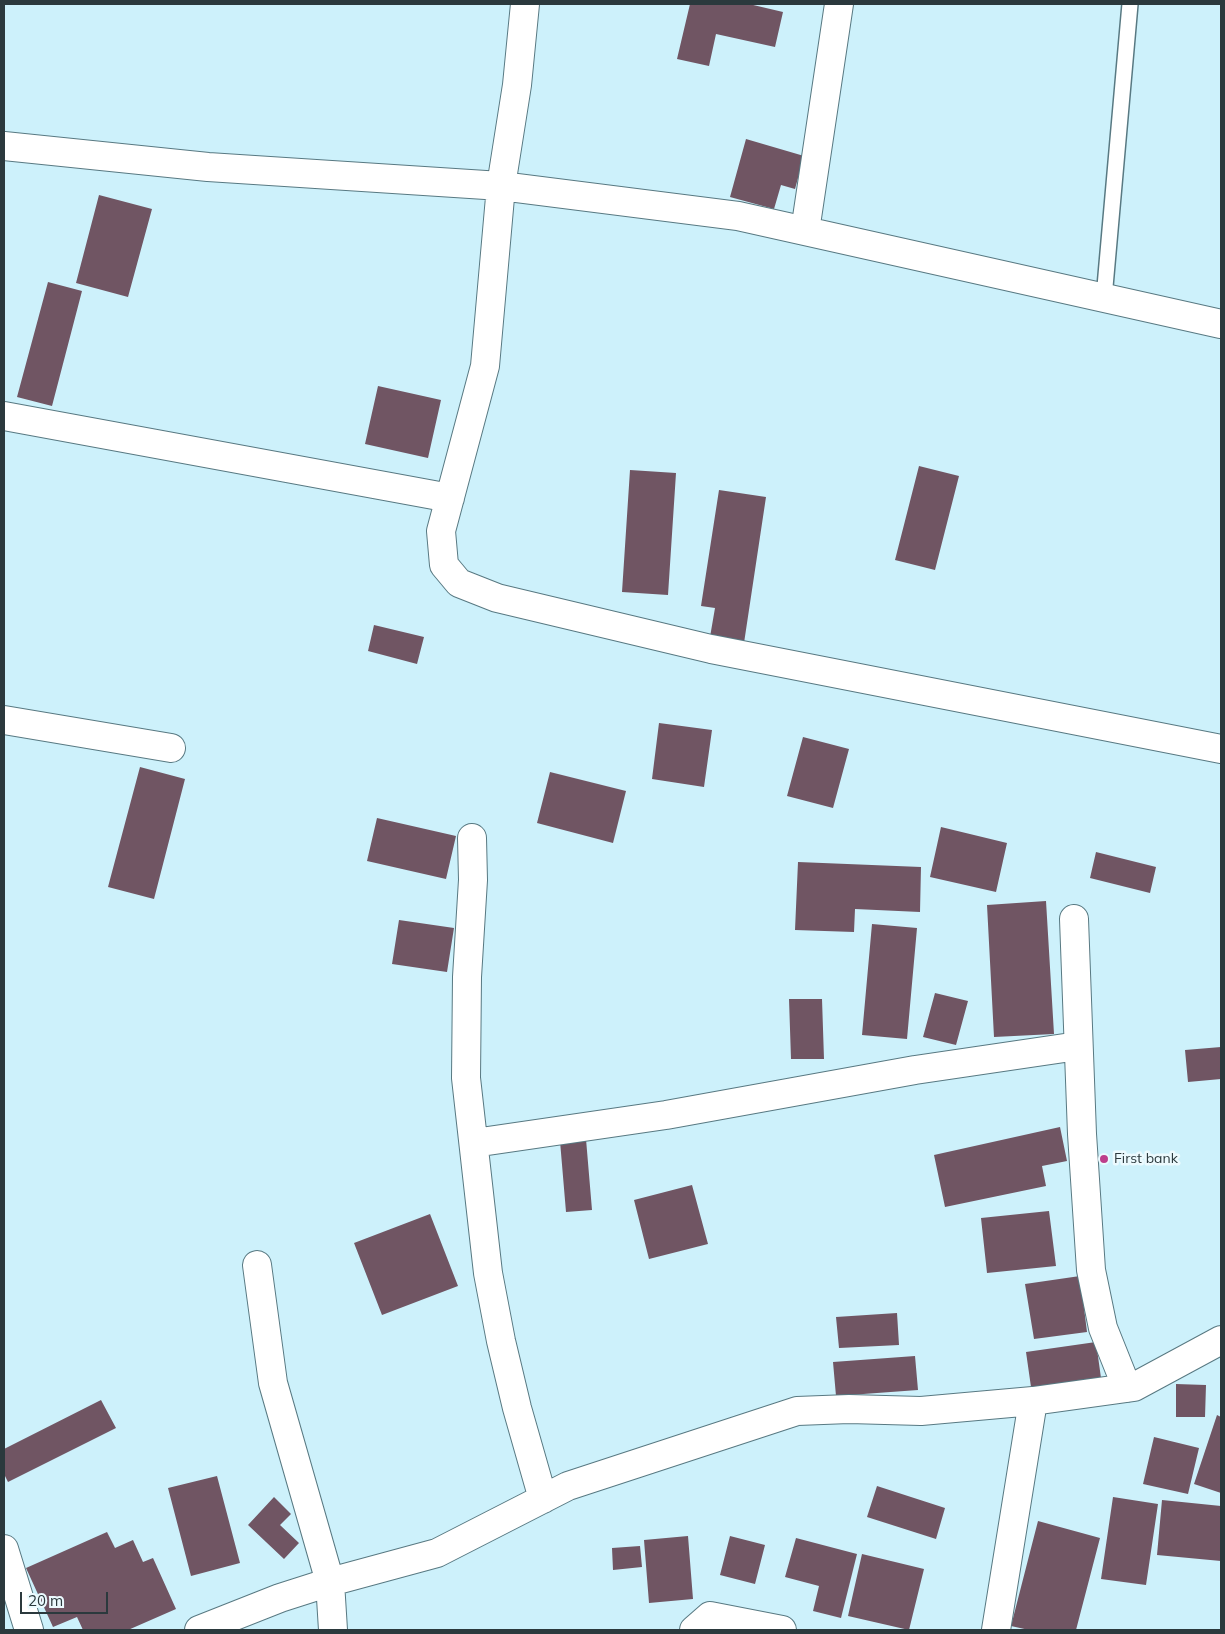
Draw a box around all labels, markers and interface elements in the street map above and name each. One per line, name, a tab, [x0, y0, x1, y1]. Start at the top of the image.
place label: First bank	[1114, 1151, 1178, 1167]
marker: First bank	[1098, 1153, 1110, 1165]
scale bar	[22, 1582, 110, 1614]
text: 20 m	[28, 1591, 63, 1610]

